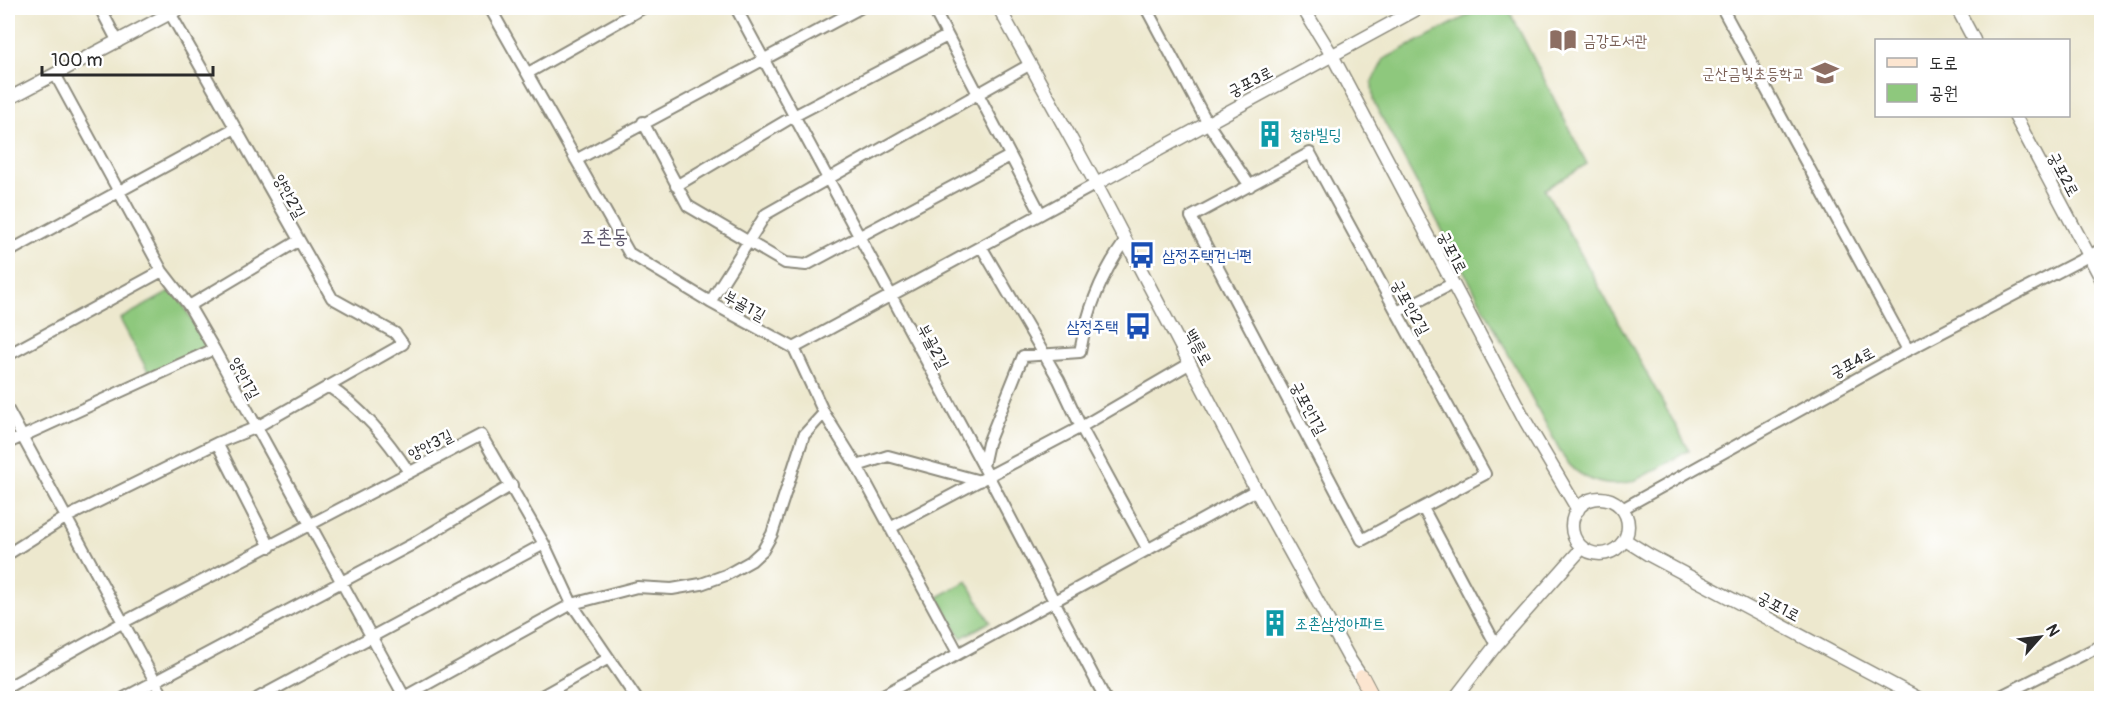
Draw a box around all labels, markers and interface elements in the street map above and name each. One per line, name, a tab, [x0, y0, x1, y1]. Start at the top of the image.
library icon: 금강도서관	[1548, 25, 1578, 55]
place label: 금강도서관	[1583, 31, 1648, 51]
scale bar	[42, 39, 213, 77]
legend	[1875, 39, 2070, 117]
text: 100 m	[51, 49, 103, 72]
text: 도로	[1929, 52, 1958, 75]
school or university icon: 군산금빛초등학교	[1810, 58, 1840, 88]
street label: 궁포3로	[1225, 62, 1276, 102]
place label: 군산금빛초등학교	[1702, 64, 1805, 84]
text: 공원	[1929, 82, 1958, 105]
building icon: 청하빌딩	[1255, 119, 1285, 149]
place label: 청하빌딩	[1290, 125, 1342, 145]
street label: 궁포2로	[2043, 149, 2083, 200]
street label: 양안2길	[269, 171, 309, 222]
district label: 조촌동	[580, 224, 628, 249]
street label: 궁포1로	[1433, 228, 1471, 277]
bus stop icon: 삼정주택건너편	[1127, 240, 1157, 270]
place label: 삼정주택건너편	[1162, 246, 1252, 266]
street label: 궁포안2길	[1387, 276, 1434, 339]
street label: 부골1길	[720, 286, 769, 326]
bus stop icon: 삼정주택	[1123, 311, 1153, 341]
place label: 삼정주택	[1067, 317, 1118, 337]
street label: 부골2길	[913, 321, 953, 372]
street label: 백릉로	[1180, 326, 1216, 369]
street label: 궁포4로	[1827, 343, 1878, 383]
street label: 양안1길	[225, 354, 264, 403]
street label: 궁포안1길	[1286, 378, 1331, 439]
street label: 양안3길	[405, 425, 456, 465]
street label: 궁포1로	[1754, 588, 1803, 626]
north arrow	[2010, 607, 2070, 667]
building icon: 조촌삼성아파트	[1260, 608, 1290, 638]
place label: 조촌삼성아파트	[1295, 614, 1385, 634]
text: N	[2041, 621, 2064, 640]

